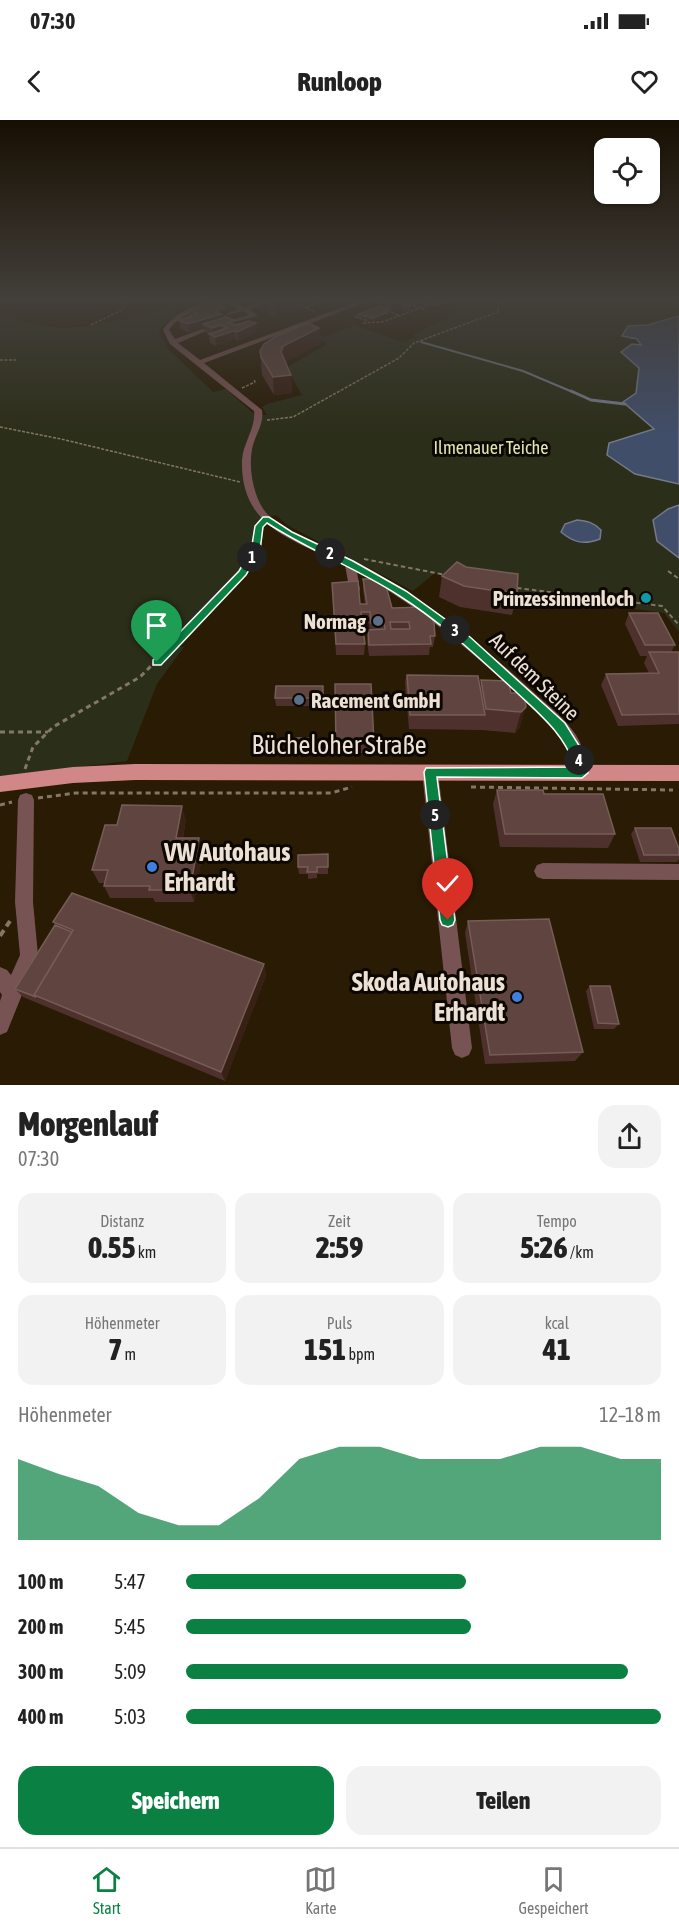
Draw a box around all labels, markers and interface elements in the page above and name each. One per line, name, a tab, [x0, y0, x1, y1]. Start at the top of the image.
text: 07:30	[30, 8, 75, 34]
icon: back	[18, 65, 51, 98]
icon: heart	[628, 65, 661, 98]
text: Runloop	[297, 66, 382, 97]
map controls	[594, 138, 660, 204]
button: locate	[594, 138, 660, 204]
park label: Ilmenauer Teiche	[434, 437, 548, 458]
pin: 2	[315, 538, 345, 568]
pin: 1	[237, 542, 267, 572]
text: 2	[326, 544, 334, 562]
text: 1	[248, 548, 256, 566]
place label: Prinzessinnenloch	[493, 586, 634, 610]
marker: Prinzessinnenloch	[639, 591, 653, 605]
pin	[131, 600, 182, 662]
icon: arrive	[140, 609, 173, 642]
place label: Normag	[304, 609, 367, 633]
marker: Normag	[371, 614, 385, 628]
pin: 3	[440, 615, 470, 645]
text: 3	[451, 621, 459, 639]
street label: Auf dem Steine	[485, 627, 585, 725]
place label: Racement GmbH	[311, 688, 441, 712]
marker: Racement GmbH	[292, 693, 306, 707]
street label: Bücheloher Straße	[251, 730, 427, 760]
pin: 4	[564, 745, 594, 775]
text: 4	[575, 751, 583, 769]
pin: 5	[420, 800, 450, 830]
text: 5	[431, 806, 439, 824]
place label: VW Autohaus Erhardt	[163, 837, 290, 897]
pin	[422, 858, 473, 920]
marker: VW Autohaus Erhardt	[145, 860, 159, 874]
icon: check	[431, 867, 464, 900]
place label: Skoda Autohaus Erhardt	[352, 967, 506, 1027]
marker: Skoda Autohaus Erhardt	[510, 990, 524, 1004]
text: Morgenlauf	[18, 1105, 158, 1143]
button: share	[598, 1105, 661, 1168]
text: 07:30	[18, 1147, 59, 1170]
text: Distanz	[100, 1212, 144, 1230]
text: Zeit	[328, 1212, 351, 1230]
text: Tempo	[537, 1212, 577, 1230]
text: 0.55	[88, 1230, 136, 1264]
text: 2:59	[316, 1230, 363, 1264]
text: 5:26	[520, 1230, 568, 1264]
text: km	[136, 1243, 156, 1261]
text: /km	[568, 1243, 594, 1261]
text: Höhenmeter	[85, 1314, 160, 1332]
text: Puls	[327, 1314, 352, 1332]
text: kcal	[545, 1314, 569, 1332]
text: 7	[108, 1332, 122, 1366]
text: 151	[304, 1332, 346, 1366]
text: 41	[543, 1332, 571, 1366]
text: m	[122, 1345, 136, 1363]
text: bpm	[346, 1345, 375, 1363]
text: Höhenmeter	[18, 1403, 112, 1426]
text: 12–18 m	[599, 1403, 661, 1426]
text: 100 m	[18, 1570, 63, 1593]
text: 5:47	[114, 1570, 146, 1593]
text: 200 m	[18, 1615, 63, 1638]
text: 5:45	[114, 1615, 146, 1638]
text: 300 m	[18, 1660, 63, 1683]
text: 5:09	[114, 1660, 146, 1683]
text: 400 m	[18, 1705, 63, 1728]
text: 5:03	[114, 1705, 146, 1728]
button: Speichern	[18, 1766, 334, 1835]
button: Teilen	[346, 1766, 661, 1835]
tab: Start	[90, 1863, 123, 1917]
tab: Karte	[304, 1863, 337, 1917]
tab: Gespeichert	[518, 1863, 589, 1917]

